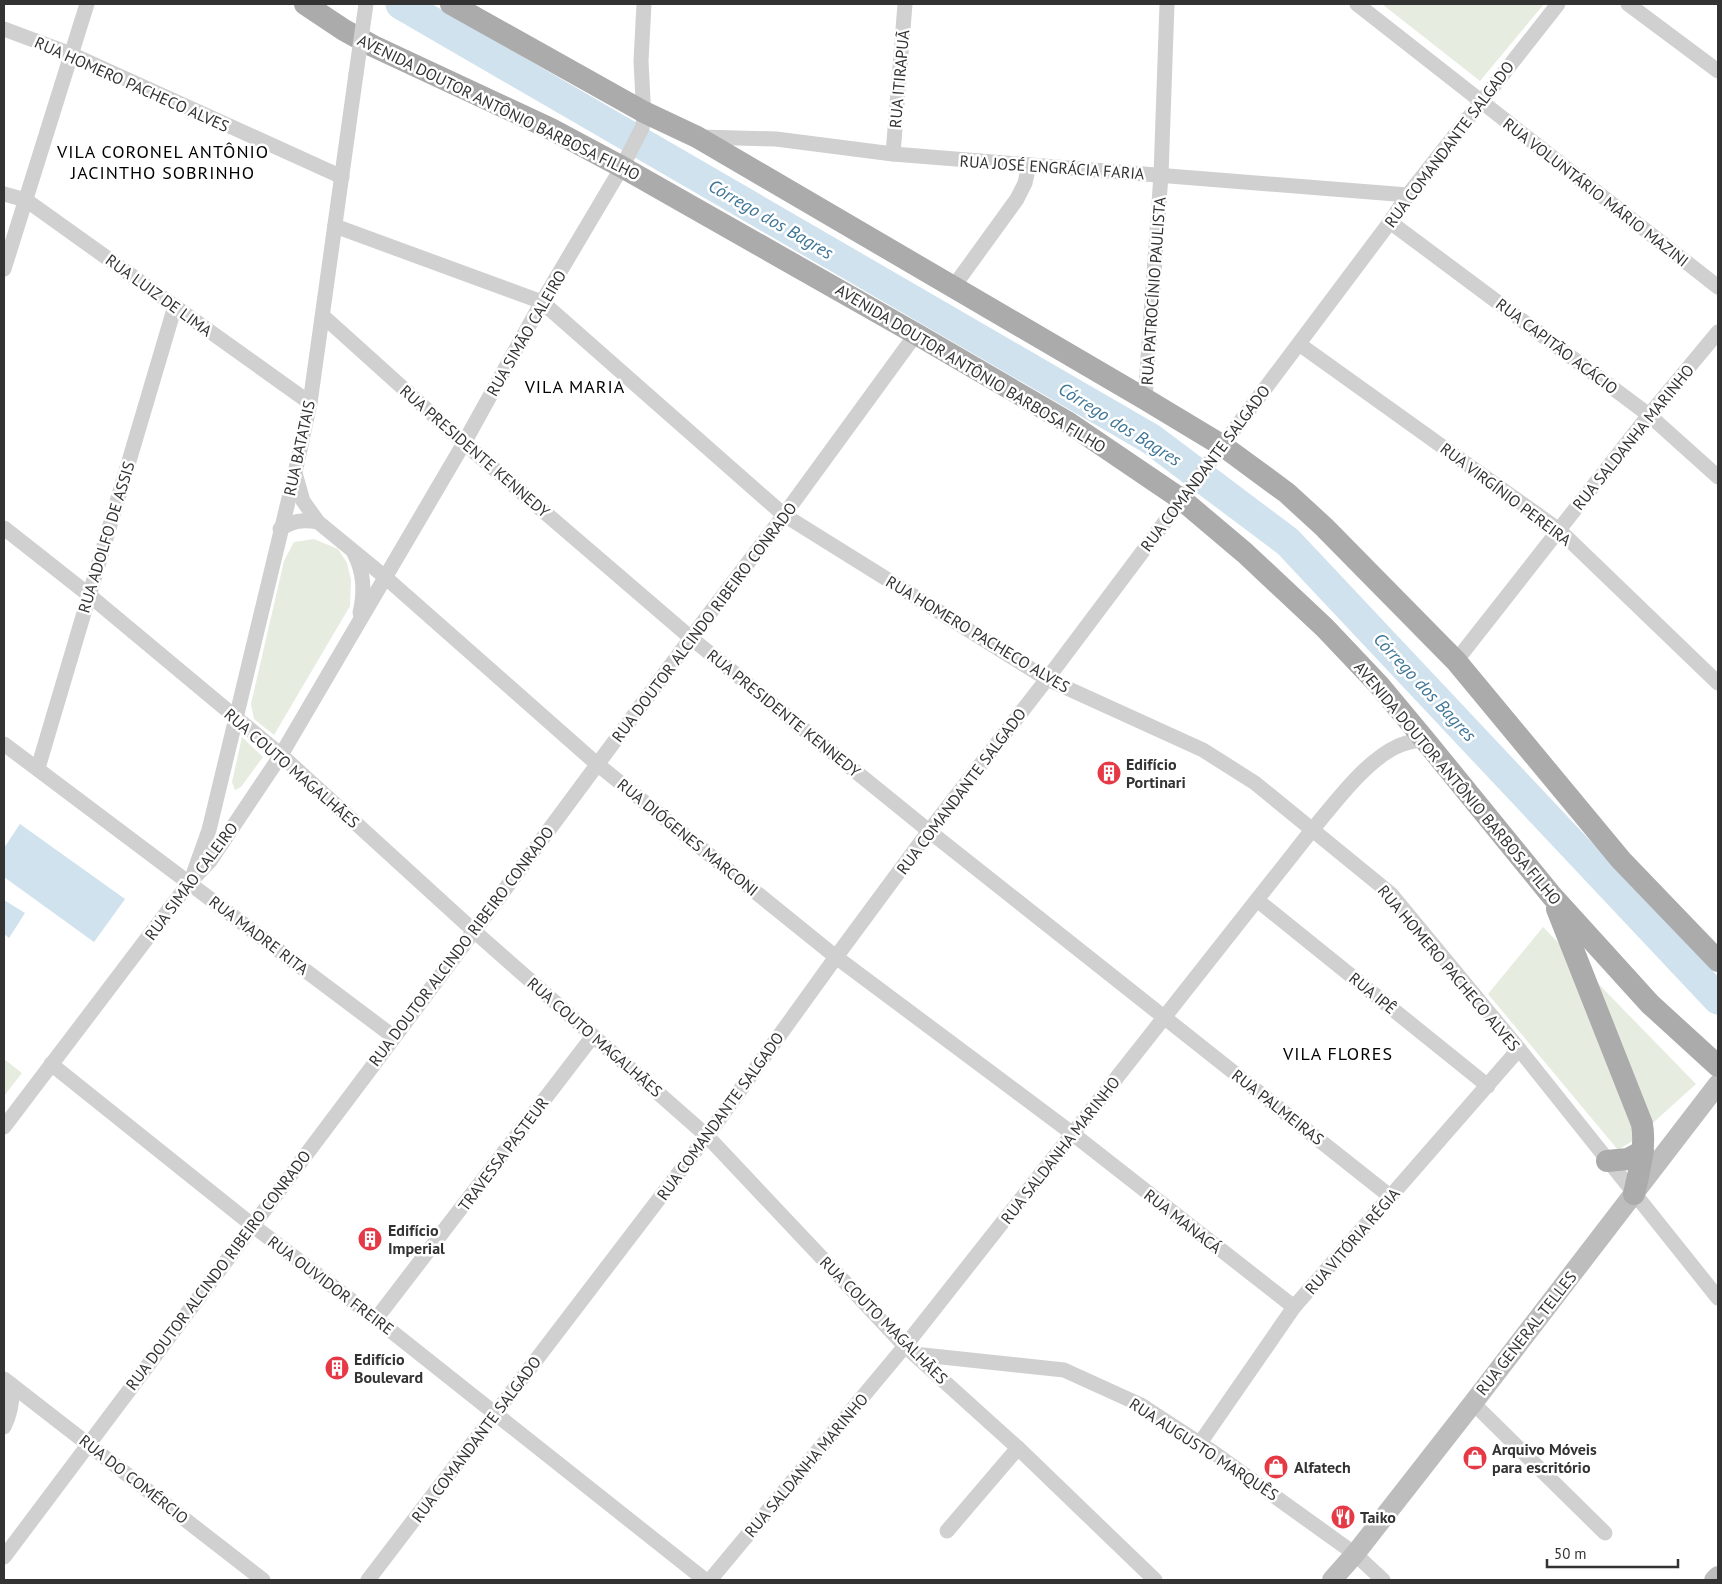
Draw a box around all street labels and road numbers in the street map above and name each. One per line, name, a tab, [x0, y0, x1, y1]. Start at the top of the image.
street label: RUA ITIRAPUÃ	[885, 29, 913, 129]
street label: AVENIDA DOUTOR ANTÔNIO BARBOSA FILHO	[355, 30, 643, 184]
street label: RUA HOMERO PACHECO ALVES	[32, 32, 232, 136]
street label: RUA COMANDANTE SALGADO	[1380, 57, 1518, 231]
street label: RUA VOLUNTÁRIO MÁRIO MAZINI	[1499, 113, 1693, 271]
street label: RUA JOSÉ ENGRÁCIA FARIA	[959, 151, 1146, 183]
street label: RUA PATROCÍNIO PAULISTA	[1136, 196, 1170, 386]
street label: RUA LUIZ DE LIMA	[102, 250, 217, 341]
street label: RUA SIMÃO CALEIRO	[482, 266, 570, 400]
street label: AVENIDA DOUTOR ANTÔNIO BARBOSA FILHO	[832, 279, 1110, 457]
street label: RUA CAPITÃO ACÁCIO	[1492, 294, 1622, 398]
street label: RUA SALDANHA MARINHO	[1568, 360, 1698, 514]
street label: RUA PRESIDENTE KENNEDY	[396, 381, 554, 522]
street label: RUA COMANDANTE SALGADO	[1136, 381, 1274, 555]
street label: RUA BATATAIS	[279, 398, 319, 498]
street label: RUA VIRGÍNIO PEREIRA	[1437, 438, 1576, 550]
street label: RUA ADOLFO DE ASSIS	[73, 459, 139, 615]
street label: RUA DOUTOR ALCINDO RIBEIRO CONRADO	[607, 498, 801, 746]
street label: RUA HOMERO PACHECO ALVES	[882, 571, 1074, 697]
street label: RUA PRESIDENTE KENNEDY	[703, 645, 865, 781]
street label: AVENIDA DOUTOR ANTÔNIO BARBOSA FILHO	[1350, 657, 1566, 909]
street label: RUA COUTO MAGALHÃES	[220, 704, 364, 832]
street label: RUA COMANDANTE SALGADO	[892, 704, 1030, 878]
street label: RUA DIÓGENES MARCONI	[614, 774, 762, 900]
street label: RUA SIMÃO CALEIRO	[140, 818, 242, 944]
street label: RUA DOUTOR ALCINDO RIBEIRO CONRADO	[364, 822, 558, 1070]
street label: RUA HOMERO PACHECO ALVES	[1374, 881, 1524, 1055]
street label: RUA MADRE RITA	[205, 891, 313, 979]
street label: RUA IPÊ	[1345, 968, 1401, 1018]
street label: RUA COUTO MAGALHÃES	[523, 973, 667, 1101]
street label: RUA COMANDANTE SALGADO	[652, 1028, 788, 1204]
street label: RUA PALMEIRAS	[1228, 1065, 1328, 1149]
street label: RUA SALDANHA MARINHO	[996, 1072, 1124, 1228]
street label: TRAVESSA PASTEUR	[454, 1093, 552, 1215]
street label: RUA DOUTOR ALCINDO RIBEIRO CONRADO	[121, 1146, 315, 1394]
street label: RUA VITÓRIA RÉGIA	[1300, 1183, 1404, 1298]
street label: RUA MANACÁ	[1140, 1185, 1226, 1258]
street label: RUA OUVIDOR FREIRE	[264, 1231, 398, 1339]
street label: RUA COUTO MAGALHÃES	[816, 1252, 952, 1388]
street label: RUA GENERAL TELLES	[1471, 1267, 1581, 1399]
street label: RUA COMANDANTE SALGADO	[407, 1352, 545, 1526]
street label: RUA SALDANHA MARINHO	[740, 1389, 872, 1541]
street label: RUA AUGUSTO MARQUÊS	[1126, 1393, 1282, 1505]
street label: RUA DO COMÉRCIO	[75, 1430, 193, 1528]

